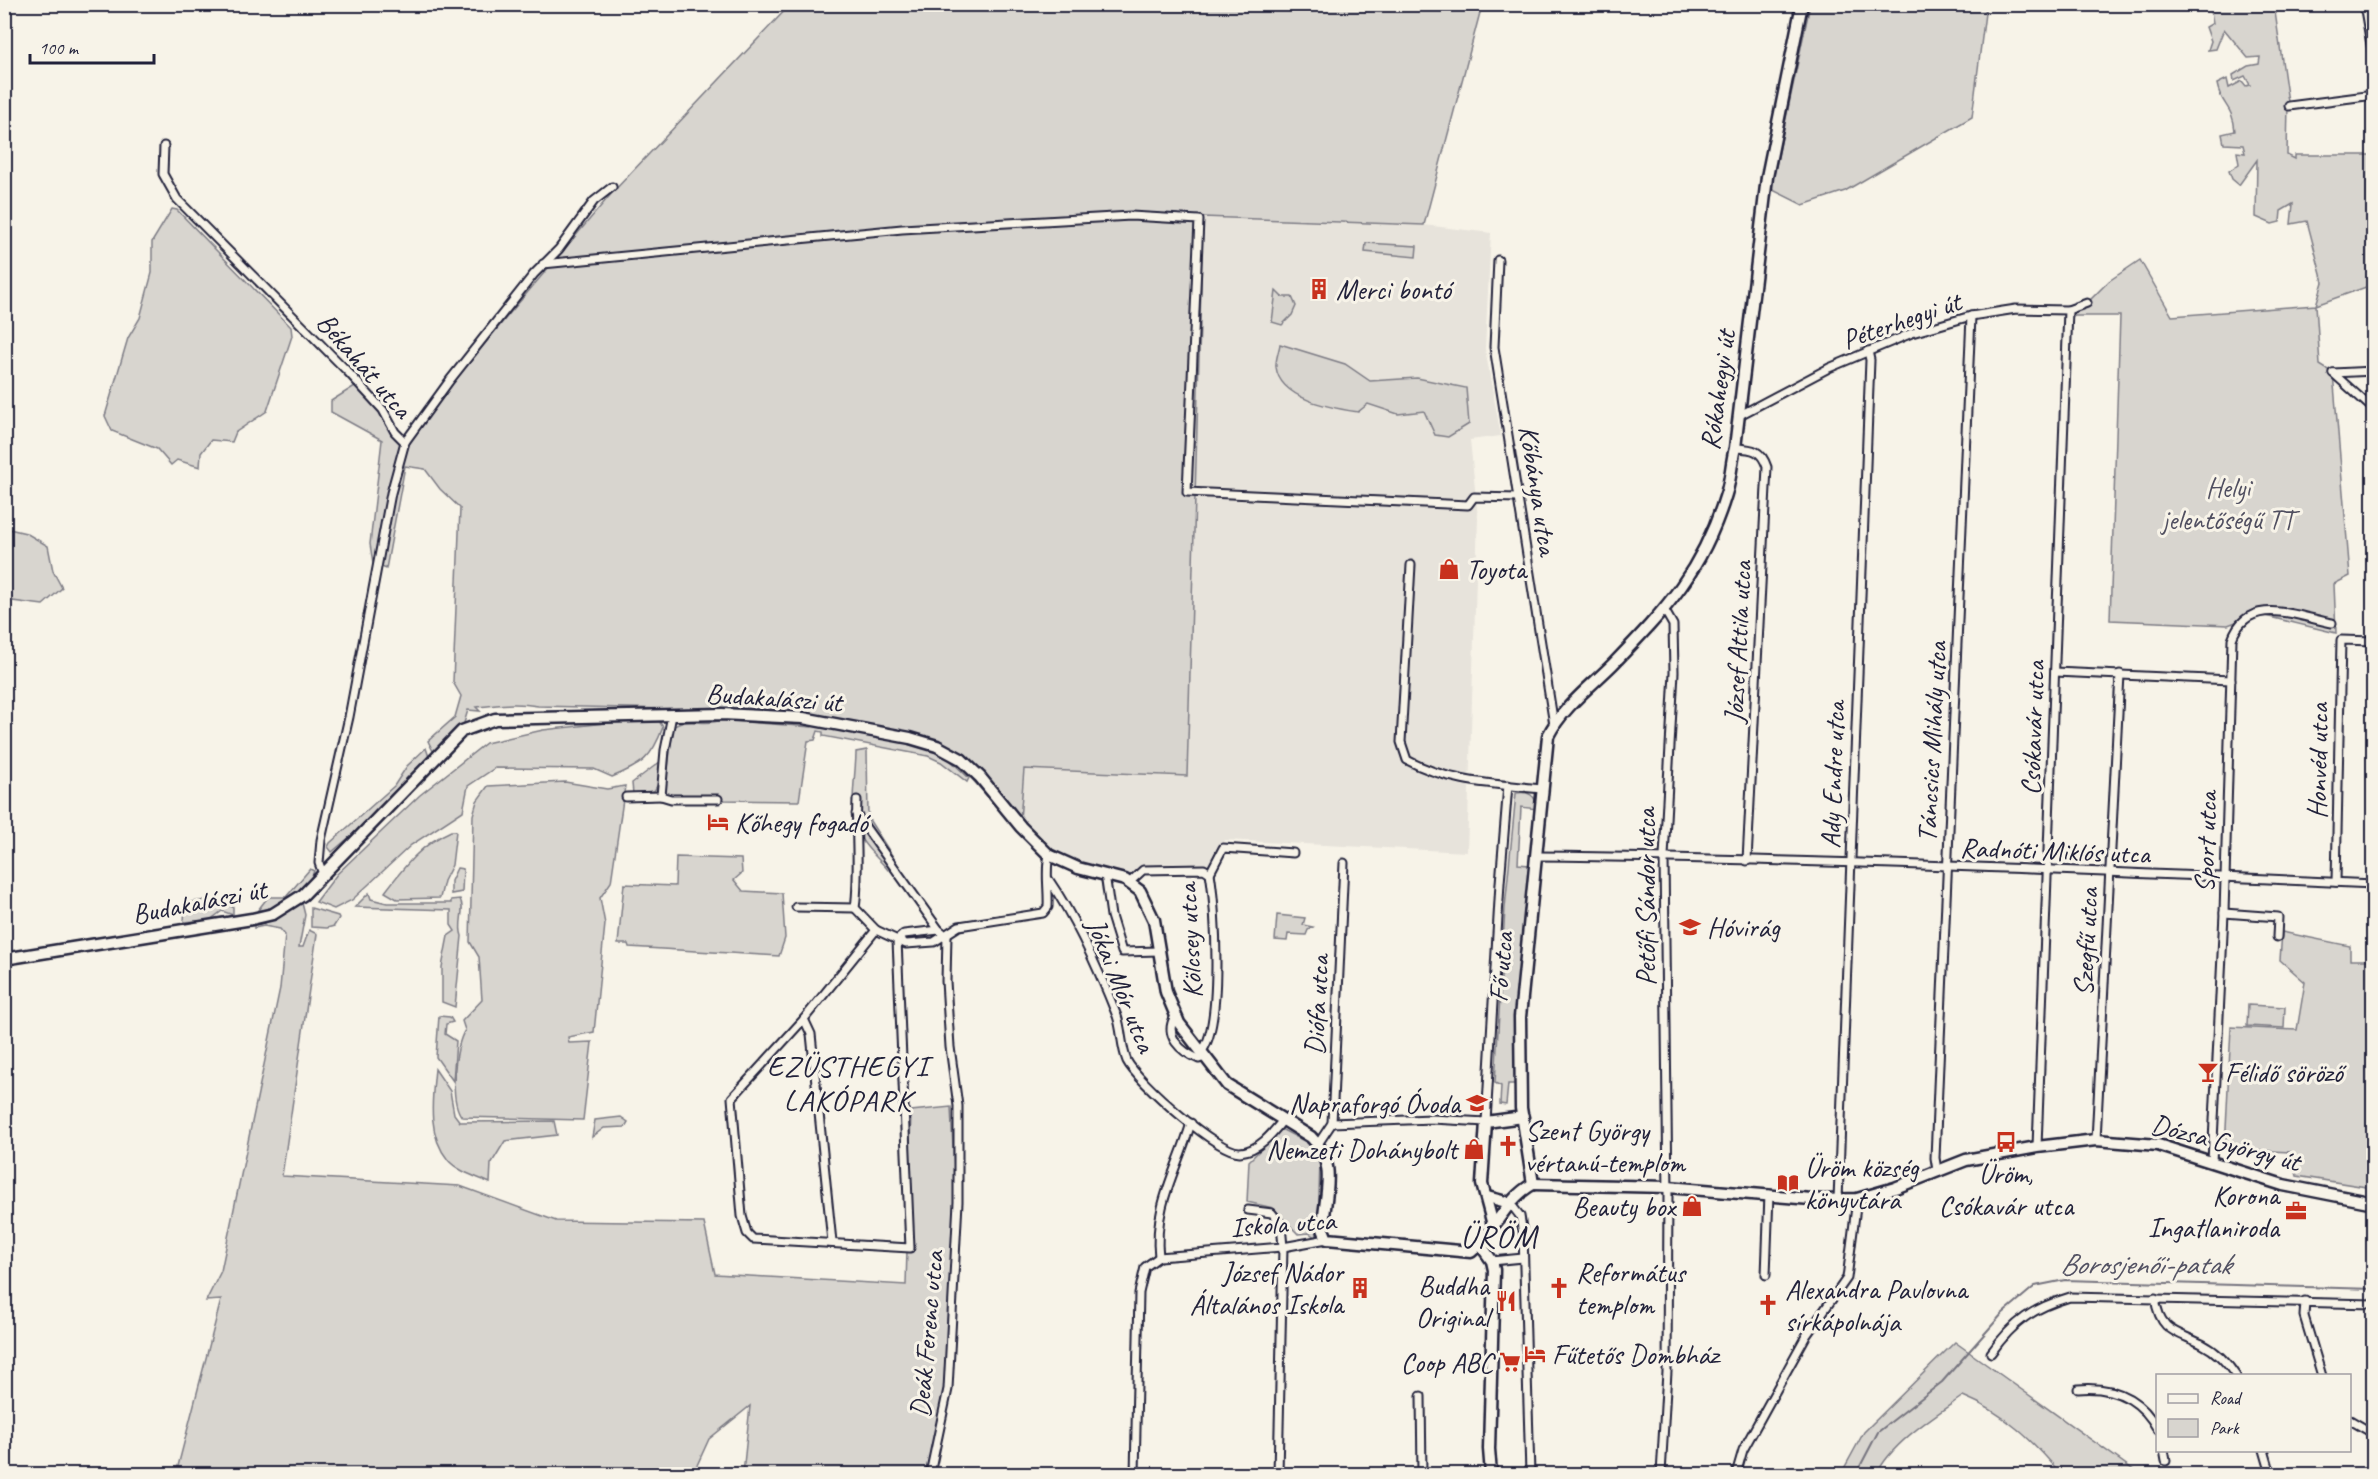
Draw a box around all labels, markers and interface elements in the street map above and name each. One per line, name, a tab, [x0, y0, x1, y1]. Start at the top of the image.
scale bar	[30, 27, 154, 65]
text: 100 m	[39, 37, 80, 59]
place label: Merci bontó	[1336, 272, 1455, 307]
building icon: Merci bontó	[1307, 277, 1331, 301]
street label: Péterhegyi út	[1837, 283, 1968, 357]
street label: Békahát utca	[309, 305, 421, 427]
street label: Rókahegyi út	[1692, 325, 1744, 452]
street label: Kőbánya utca	[1511, 423, 1566, 560]
park label: Helyi jelentőségű TT	[2159, 470, 2301, 537]
place label: Toyota	[1466, 552, 1529, 587]
shop icon: Toyota	[1437, 557, 1461, 581]
street label: József Attila utca	[1716, 558, 1759, 726]
street label: Táncsics Mihály utca	[1909, 639, 1954, 843]
street label: Csókavár utca	[2013, 658, 2052, 796]
street label: Budakalászi út	[705, 675, 846, 720]
street label: Ady Endre utca	[1812, 698, 1853, 849]
street label: Honvéd utca	[2299, 701, 2336, 819]
street label: Sport utca	[2186, 788, 2225, 893]
place label: Kőhegy fogadó	[735, 805, 872, 840]
street label: Petőfi Sándor utca	[1628, 806, 1663, 986]
hotel icon: Kőhegy fogadó	[706, 810, 730, 834]
street label: Radnóti Miklós utca	[1960, 830, 2152, 871]
street label: Budakalászi út	[129, 871, 272, 932]
street label: Kölcsey utca	[1169, 880, 1210, 999]
street label: Szegfű utca	[2065, 885, 2106, 997]
place label: Hóvirág	[1707, 910, 1781, 945]
street label: Jókai Mór utca	[1078, 911, 1165, 1059]
school or university icon: Hóvirág	[1678, 915, 1702, 939]
street label: Fő utca	[1480, 929, 1521, 1003]
street label: Diófa utca	[1296, 952, 1337, 1056]
district label: EZÜSTHEGYI LAKÓPARK	[767, 1047, 934, 1119]
place label: Félidő söröző	[2225, 1055, 2347, 1090]
bar icon: Félidő söröző	[2196, 1060, 2220, 1084]
place label: Napraforgó Óvoda	[1289, 1086, 1462, 1121]
school or university icon: Napraforgó Óvoda	[1465, 1091, 1489, 1115]
street label: Dózsa György út	[2148, 1106, 2307, 1180]
place label: Szent György vértanú-templom	[1525, 1113, 1687, 1180]
bus stop icon: Üröm, Csókavár utca	[1994, 1130, 2018, 1154]
place label: Nemzeti Dohánybolt	[1266, 1132, 1460, 1167]
church icon: Szent György vértanú-templom	[1496, 1134, 1520, 1158]
shop icon: Nemzeti Dohánybolt	[1462, 1137, 1486, 1161]
place label: Üröm község könyvtára	[1805, 1150, 1919, 1217]
place label: Üröm, Csókavár utca	[1939, 1156, 2075, 1223]
library icon: Üröm község könyvtára	[1776, 1171, 1800, 1195]
place label: Korona Ingatlaniroda	[2148, 1178, 2282, 1245]
place label: Beauty box	[1572, 1189, 1677, 1224]
shop icon: Beauty box	[1680, 1194, 1704, 1218]
office icon: Korona Ingatlaniroda	[2284, 1199, 2308, 1223]
street label: Iskola utca	[1229, 1202, 1338, 1245]
district label: ÜRÖM	[1460, 1216, 1539, 1257]
water label: Borosjenői-patak	[2060, 1245, 2236, 1283]
street label: Deák Ferenc utca	[902, 1248, 951, 1419]
place label: József Nádor Általános Iskola	[1190, 1255, 1346, 1322]
place label: Református templom	[1576, 1255, 1688, 1322]
place label: Buddha Original	[1416, 1268, 1494, 1335]
place label: Alexandra Pavlovna sírkápolnája	[1785, 1272, 1970, 1339]
building icon: József Nádor Általános Iskola	[1348, 1276, 1372, 1300]
church icon: Református templom	[1547, 1276, 1571, 1300]
restaurant icon: Buddha Original	[1494, 1289, 1518, 1313]
church icon: Alexandra Pavlovna sírkápolnája	[1756, 1293, 1780, 1317]
place label: Fűtetős Dombház	[1552, 1337, 1722, 1372]
hotel icon: Fűtetős Dombház	[1523, 1342, 1547, 1366]
place label: Coop ABC	[1401, 1345, 1497, 1380]
supermarket icon: Coop ABC	[1498, 1350, 1522, 1374]
legend	[2156, 1374, 2351, 1452]
text: Road	[2210, 1387, 2243, 1409]
text: Park	[2210, 1417, 2240, 1439]

